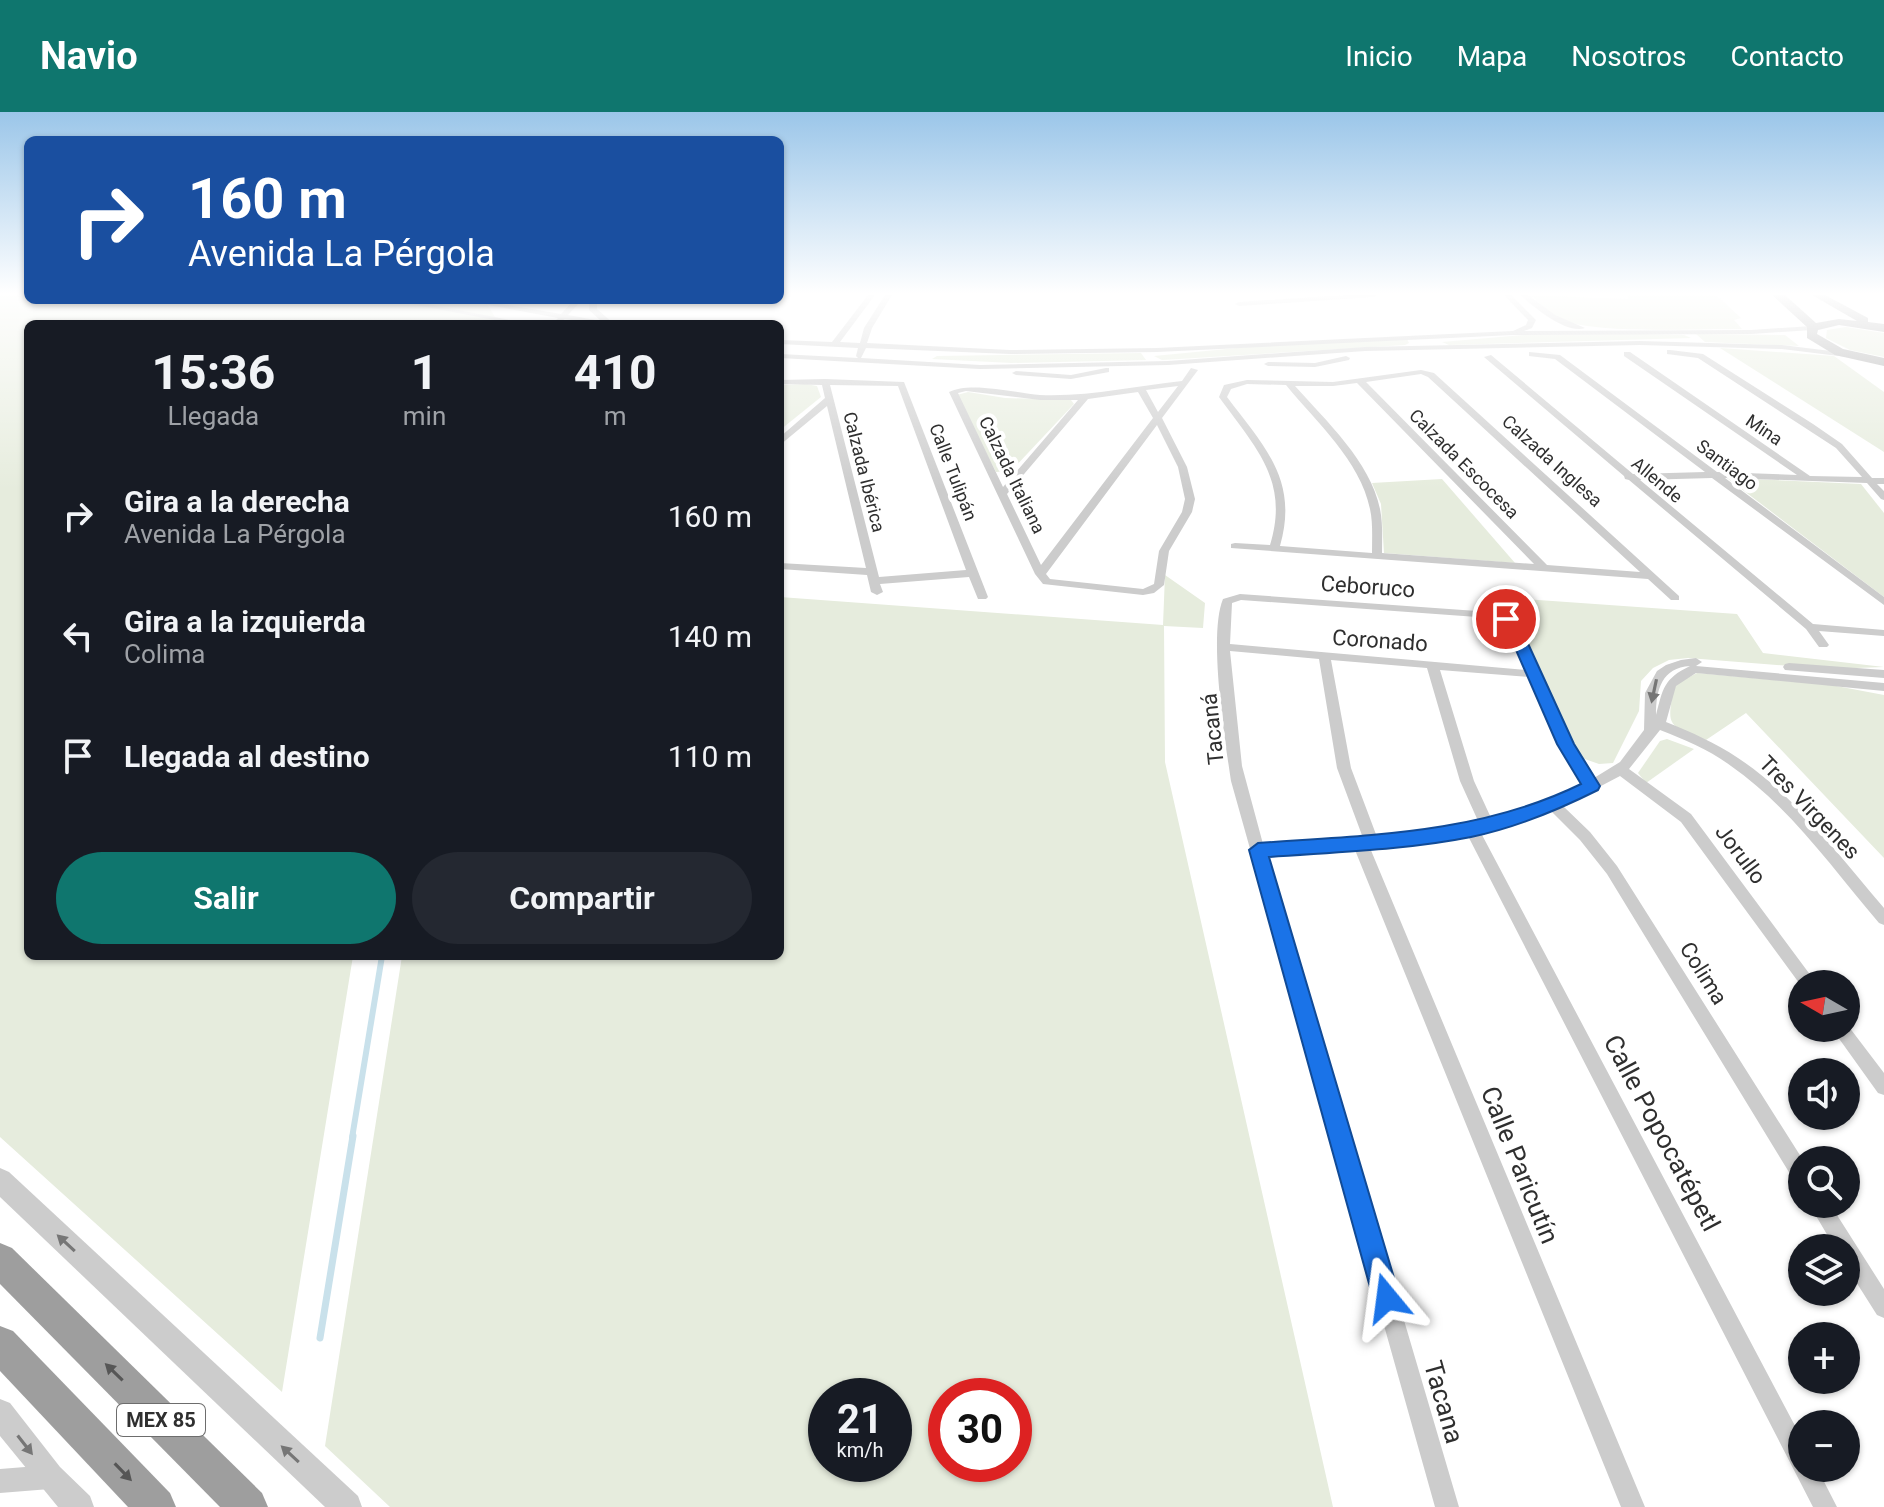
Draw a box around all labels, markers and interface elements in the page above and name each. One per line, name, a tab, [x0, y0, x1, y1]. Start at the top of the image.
text: Navio	[40, 34, 138, 78]
text: Inicio	[1345, 40, 1413, 73]
text: Mapa	[1457, 40, 1527, 73]
text: Nosotros	[1571, 40, 1686, 73]
text: Contacto	[1730, 40, 1844, 73]
text: 160 m	[188, 166, 347, 232]
icon: right	[56, 168, 160, 272]
text: Avenida La Pérgola	[188, 233, 495, 275]
text: 15:36	[152, 344, 275, 401]
text: 1	[411, 344, 438, 401]
text: 410	[574, 344, 656, 401]
text: Llegada	[168, 401, 259, 431]
text: min	[403, 401, 446, 431]
text: m	[604, 401, 627, 431]
street label: Calzada Escocesa	[1405, 405, 1523, 523]
street label: Calzada Ibérica	[839, 410, 890, 534]
street label: Calzada Inglesa	[1498, 410, 1607, 511]
street label: Mina	[1742, 410, 1787, 449]
street label: Calzada Italiana	[975, 413, 1050, 537]
street label: Calle Tulipán	[925, 420, 982, 523]
street label: Santiago	[1693, 435, 1762, 494]
street label: Allende	[1628, 452, 1687, 507]
text: Gira a la derecha	[124, 484, 350, 519]
icon: right	[56, 494, 100, 538]
text: 160 m	[668, 499, 752, 534]
text: Avenida La Pérgola	[124, 519, 346, 549]
street label: Ceboruco	[1320, 571, 1416, 602]
pin	[1472, 585, 1540, 653]
icon: arrive	[1484, 597, 1528, 641]
text: Gira a la izquierda	[124, 604, 366, 639]
icon: left	[56, 614, 100, 658]
text: 140 m	[668, 619, 752, 654]
street label: Coronado	[1331, 625, 1429, 656]
text: Colima	[124, 639, 205, 669]
one-way arrow	[1647, 678, 1659, 703]
street label: Tacaná	[1196, 692, 1229, 766]
icon: arrive	[56, 734, 100, 778]
text: Llegada al destino	[124, 739, 370, 774]
text: 110 m	[668, 739, 752, 774]
street label: Tres Virgenes	[1754, 751, 1865, 864]
street label: Jorullo	[1710, 820, 1771, 889]
button: Salir	[56, 852, 396, 944]
button: Compartir	[412, 852, 752, 944]
street label: Colima	[1675, 937, 1732, 1009]
north arrow	[1788, 970, 1860, 1042]
map controls	[1788, 970, 1860, 1482]
street label: Calle Popocatépetl	[1598, 1030, 1726, 1236]
button: sound	[1788, 1058, 1860, 1130]
street label: Calle Paricutín	[1475, 1082, 1565, 1248]
button: search	[1788, 1146, 1860, 1218]
one-way arrow	[57, 1234, 76, 1252]
button: layers	[1788, 1234, 1860, 1306]
position arrow	[1345, 1256, 1429, 1340]
button: +	[1788, 1322, 1860, 1394]
street label: Tacana	[1418, 1357, 1470, 1447]
one-way arrow	[105, 1364, 124, 1382]
speed limit sign: 30	[928, 1378, 1032, 1482]
text: 21	[837, 1396, 883, 1443]
road number: MEX 85	[117, 1404, 205, 1436]
button: −	[1788, 1410, 1860, 1482]
one-way arrow	[16, 1435, 32, 1455]
text: km/h	[837, 1438, 883, 1462]
one-way arrow	[281, 1445, 300, 1463]
one-way arrow	[113, 1462, 131, 1481]

